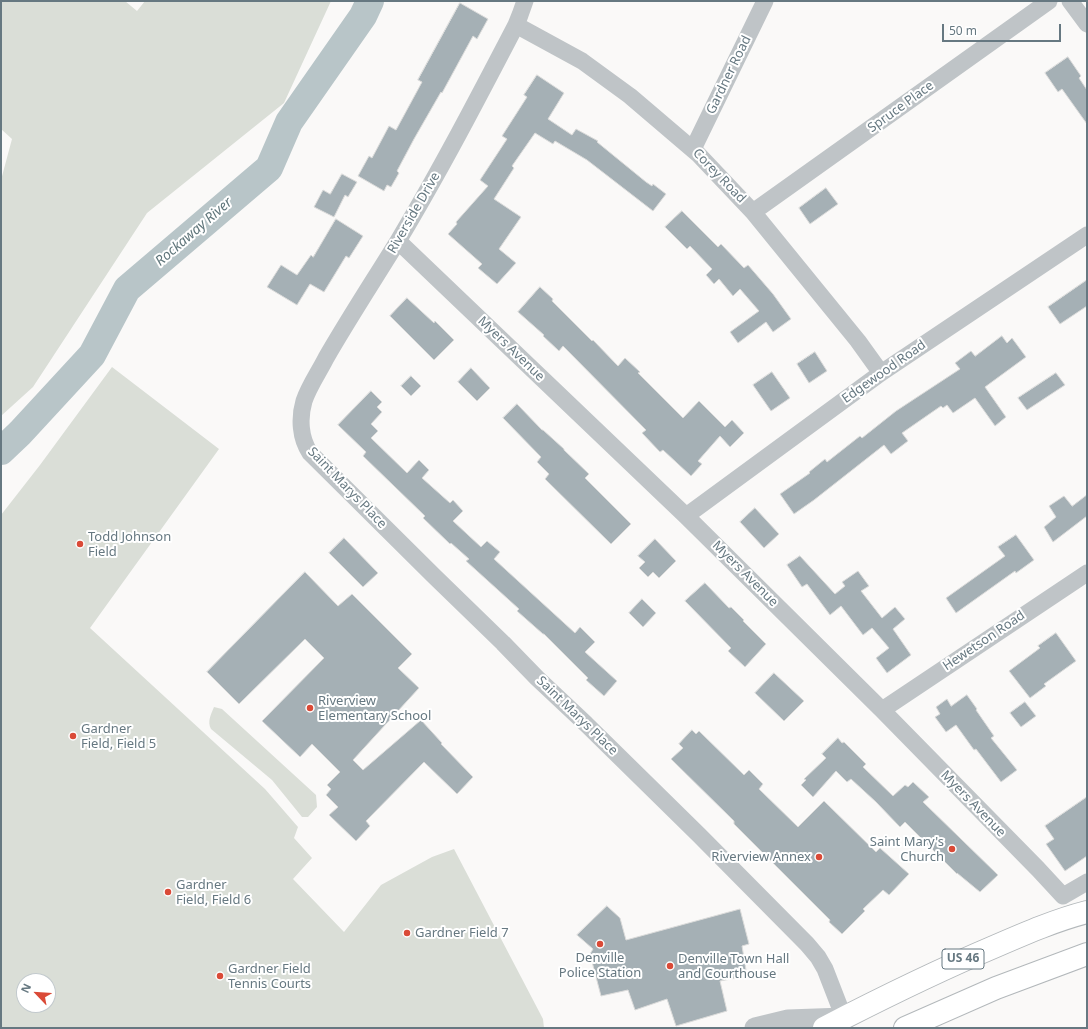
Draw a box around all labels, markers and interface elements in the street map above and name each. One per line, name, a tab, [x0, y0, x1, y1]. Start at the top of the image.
scale bar	[944, 16, 1063, 42]
text: 50 m	[949, 22, 977, 39]
street label: Gardner Road	[703, 33, 755, 117]
street label: Spruce Place	[865, 78, 937, 136]
street label: Corey Road	[689, 146, 749, 206]
street label: Riverside Drive	[384, 170, 444, 256]
water label: Rockaway River	[152, 194, 236, 270]
street label: Myers Avenue	[475, 313, 547, 385]
street label: Edgewood Road	[839, 337, 929, 407]
street label: Saint Marys Place	[304, 444, 390, 532]
place label: Todd Johnson Field	[88, 529, 171, 560]
street label: Myers Avenue	[709, 538, 781, 610]
marker: Todd Johnson Field	[75, 539, 85, 549]
street label: Hewetson Road	[940, 608, 1028, 674]
street label: Saint Marys Place	[533, 673, 621, 759]
place label: Riverview Elementary School	[318, 693, 431, 724]
marker: Riverview Elementary School	[305, 703, 315, 713]
place label: Gardner Field, Field 5	[81, 721, 156, 752]
marker: Gardner Field, Field 5	[68, 731, 78, 741]
street label: Myers Avenue	[937, 768, 1009, 840]
place label: Saint Mary's Church	[870, 834, 944, 865]
marker: Saint Mary's Church	[947, 844, 957, 854]
place label: Riverview Annex	[711, 849, 811, 865]
marker: Riverview Annex	[814, 852, 824, 862]
place label: Gardner Field, Field 6	[176, 877, 251, 908]
marker: Gardner Field, Field 6	[163, 887, 173, 897]
place label: Gardner Field 7	[415, 925, 509, 941]
marker: Gardner Field 7	[402, 928, 412, 938]
marker: Denville Police Station	[595, 939, 605, 949]
road number: US 46	[942, 949, 984, 969]
place label: Denville Police Station	[559, 950, 641, 981]
place label: Denville Town Hall and Courthouse	[678, 951, 789, 982]
place label: Gardner Field Tennis Courts	[228, 961, 311, 992]
marker: Denville Town Hall and Courthouse	[665, 961, 675, 971]
marker: Gardner Field Tennis Courts	[215, 971, 225, 981]
north arrow	[16, 973, 56, 1013]
text: N	[17, 981, 34, 995]

